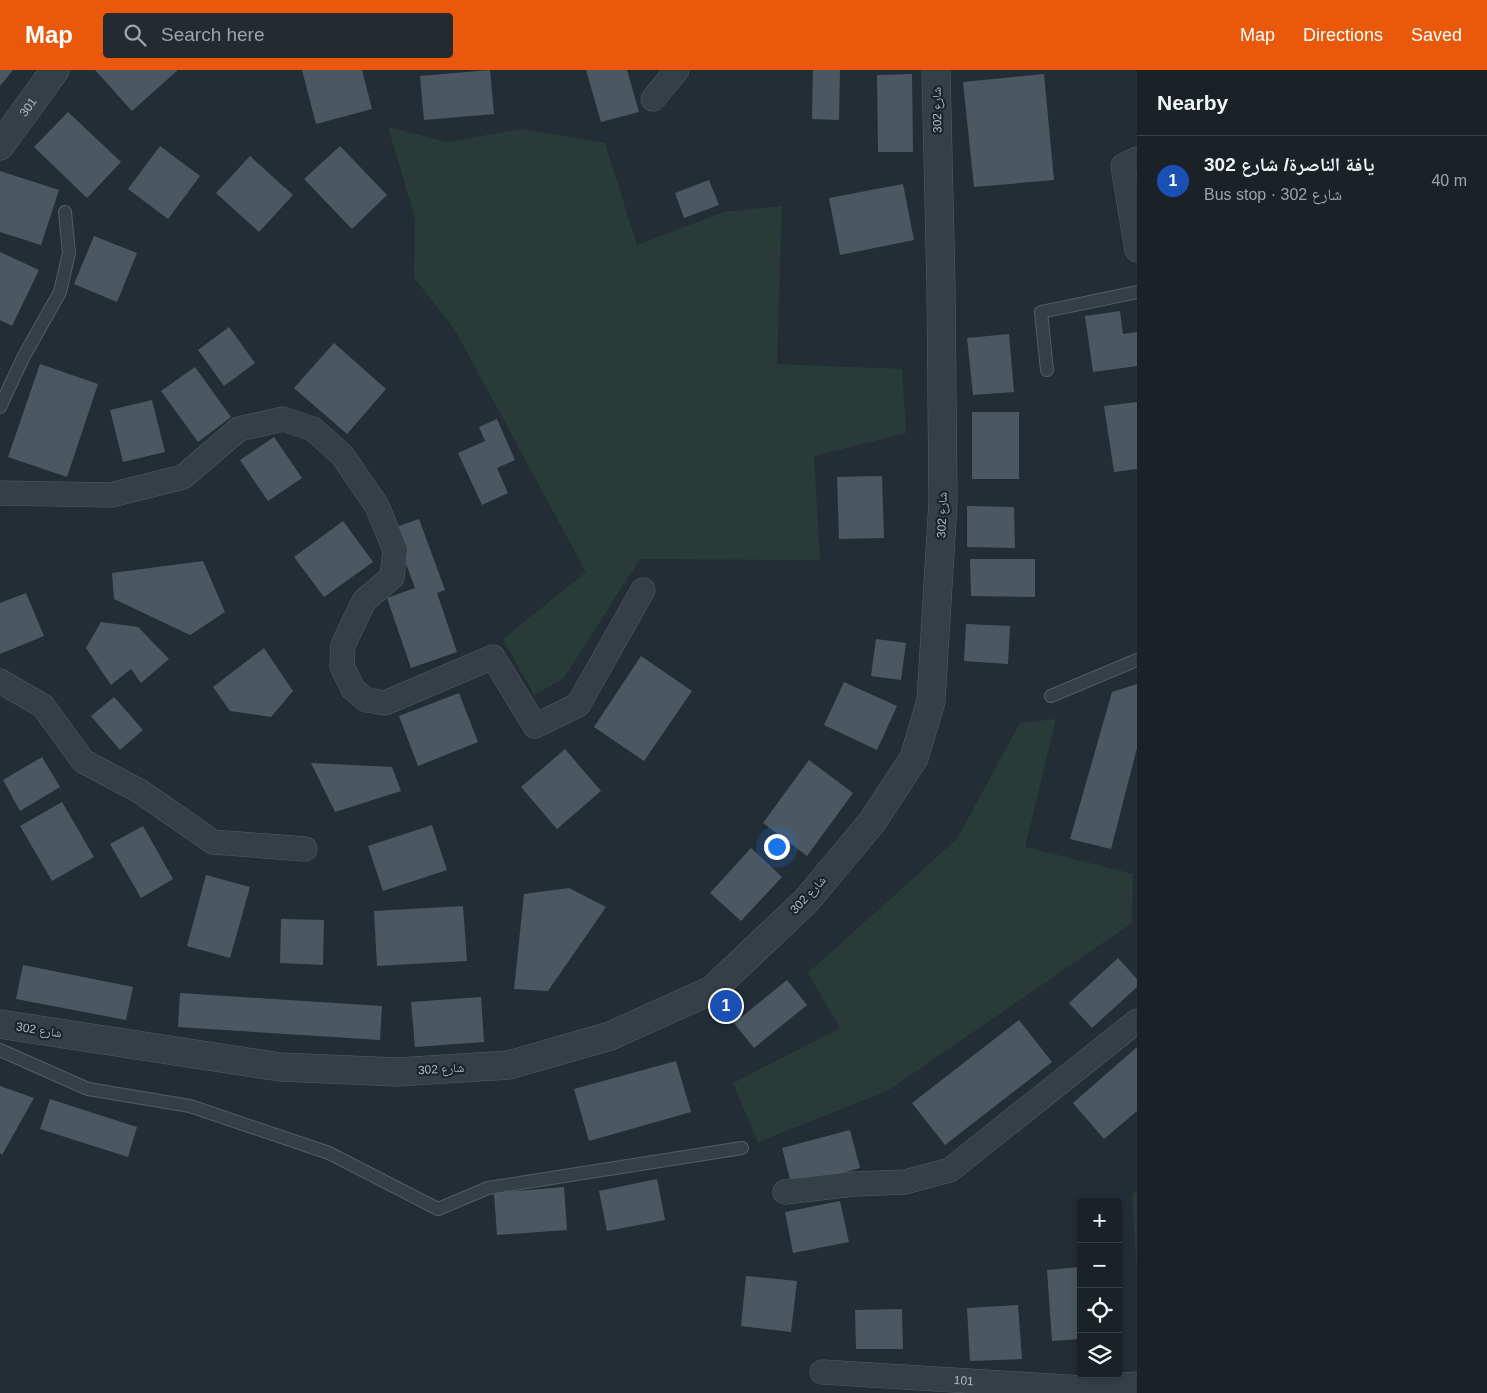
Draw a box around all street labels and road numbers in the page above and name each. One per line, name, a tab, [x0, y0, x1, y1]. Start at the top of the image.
street label: شارع 302	[930, 87, 945, 133]
street label: 301	[17, 95, 40, 119]
street label: شارع 302	[934, 492, 951, 538]
street label: شارع 302	[787, 873, 830, 917]
street label: شارع 302	[15, 1019, 63, 1042]
street label: شارع 302	[418, 1061, 465, 1078]
street label: 101	[953, 1373, 974, 1388]

